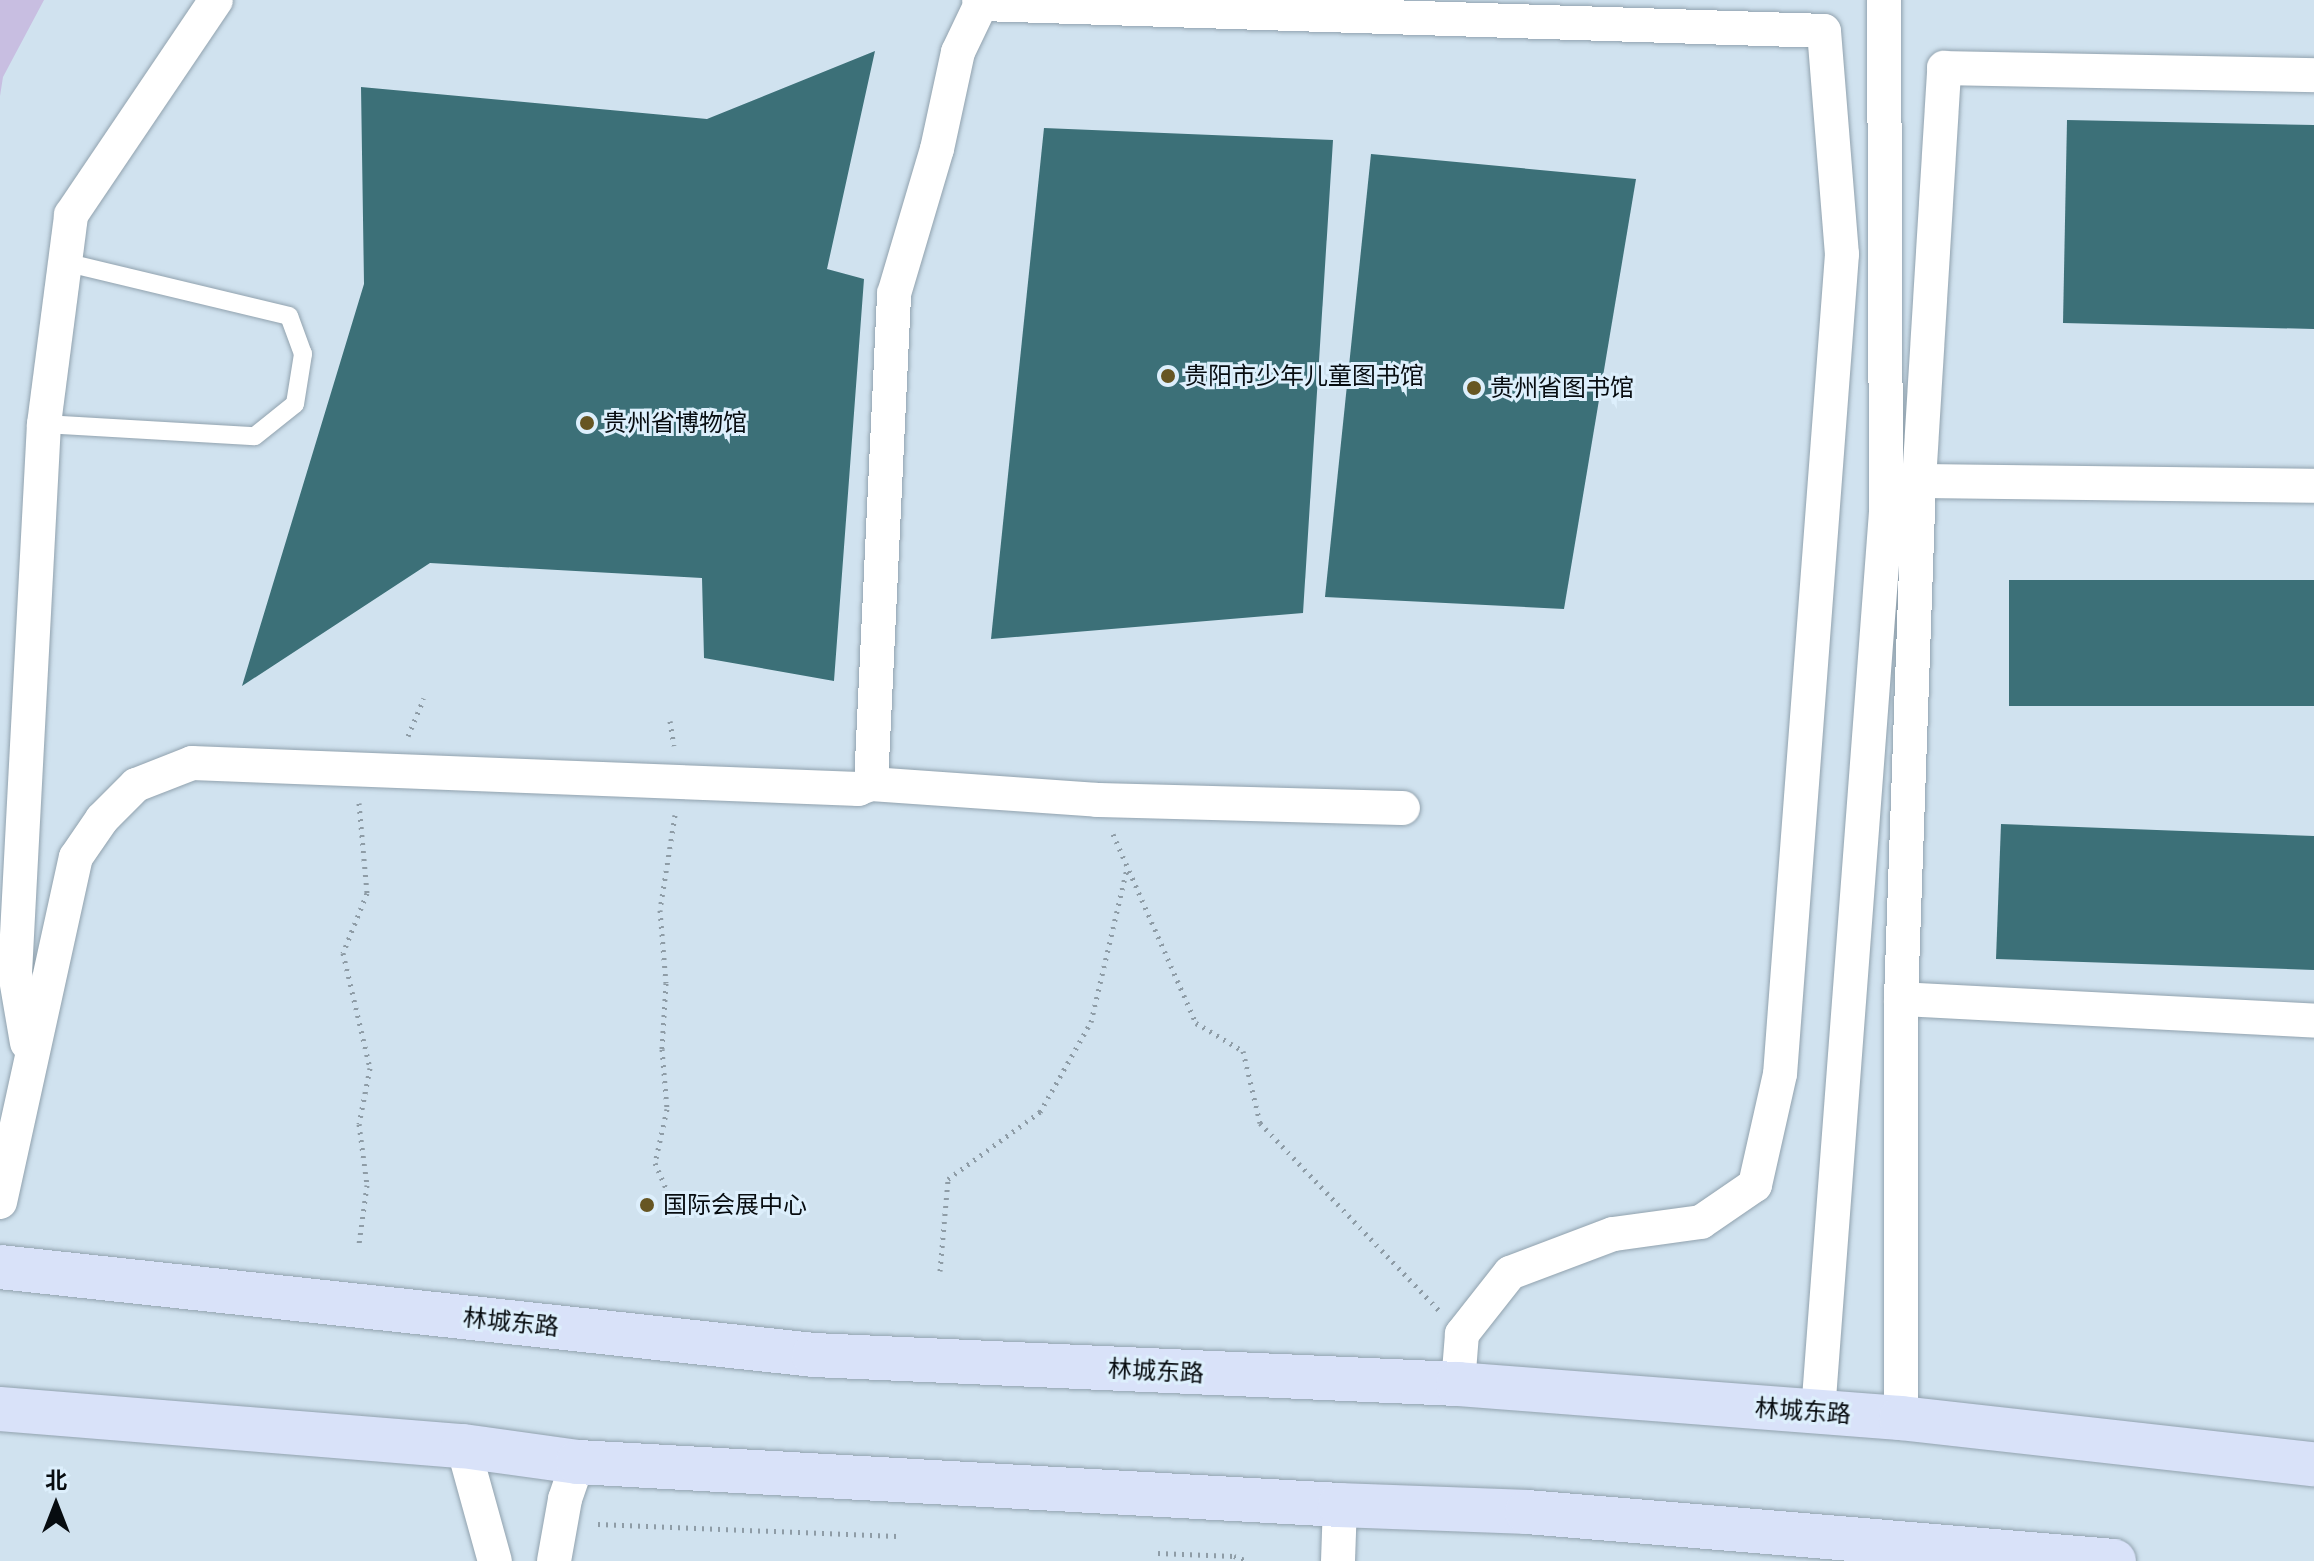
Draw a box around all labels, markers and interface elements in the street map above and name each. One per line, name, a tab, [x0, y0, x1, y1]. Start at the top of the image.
place label: 贵阳市少年儿童图书馆	[1184, 362, 1424, 390]
marker: 贵阳市少年儿童图书馆	[1159, 367, 1177, 385]
place label: 贵州省图书馆	[1490, 374, 1634, 402]
marker: 贵州省图书馆	[1465, 379, 1483, 397]
place label: 贵州省博物馆	[603, 409, 747, 437]
marker: 贵州省博物馆	[578, 414, 596, 432]
place label: 国际会展中心	[663, 1191, 807, 1219]
marker: 国际会展中心	[638, 1196, 656, 1214]
street label: 林城东路	[462, 1303, 560, 1341]
street label: 林城东路	[1107, 1354, 1205, 1388]
street label: 林城东路	[1754, 1393, 1852, 1429]
north arrow	[16, 1465, 96, 1545]
text: 北	[45, 1468, 67, 1493]

